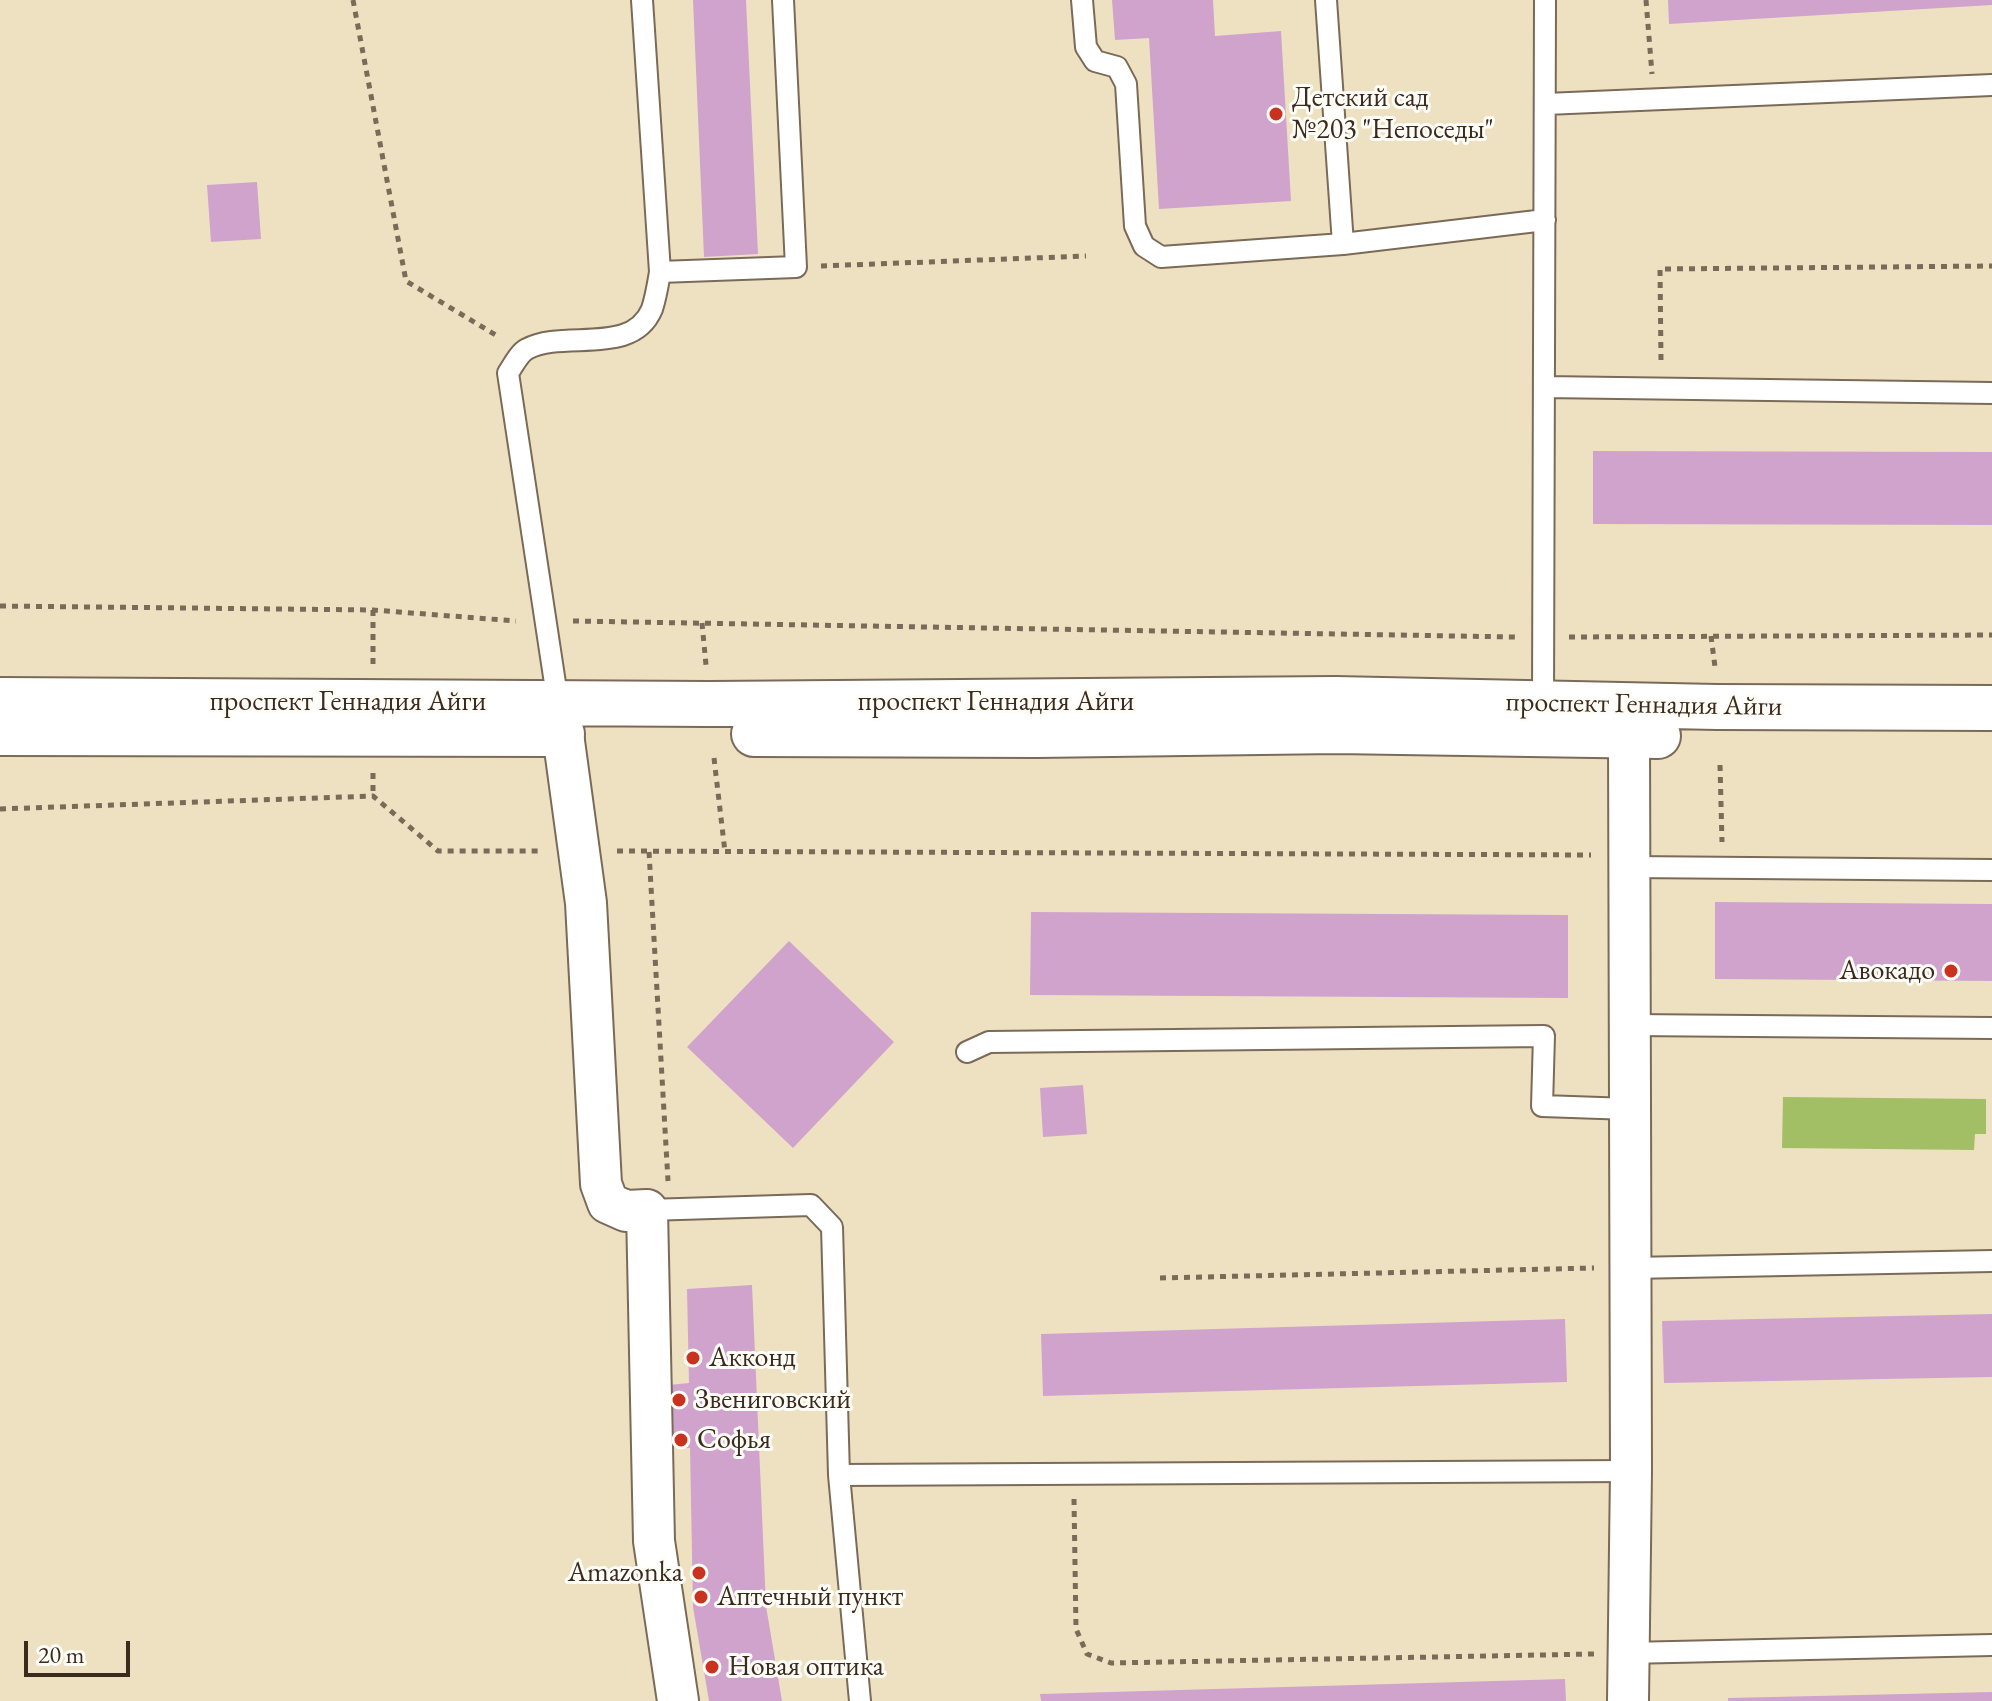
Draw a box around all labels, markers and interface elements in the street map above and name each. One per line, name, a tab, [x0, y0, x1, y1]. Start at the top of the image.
place label: Детский сад №203 "Непоседы"	[1292, 81, 1494, 147]
marker: Детский сад №203 "Непоседы"	[1267, 105, 1285, 123]
street label: проспект Геннадия Айги	[210, 685, 486, 719]
street label: проспект Геннадия Айги	[858, 685, 1134, 719]
street label: проспект Геннадия Айги	[1505, 686, 1783, 724]
place label: Авокадо	[1839, 954, 1935, 988]
marker: Авокадо	[1942, 962, 1960, 980]
place label: Акконд	[709, 1341, 796, 1375]
marker: Акконд	[684, 1349, 702, 1367]
place label: Звениговский	[695, 1383, 851, 1417]
marker: Звениговский	[670, 1391, 688, 1409]
place label: Софья	[697, 1423, 771, 1457]
marker: Софья	[672, 1431, 690, 1449]
place label: Amazonka	[568, 1556, 683, 1590]
marker: Amazonka	[690, 1564, 708, 1582]
place label: Аптечный пункт	[717, 1580, 903, 1614]
marker: Аптечный пункт	[692, 1588, 710, 1606]
scale bar	[28, 1625, 134, 1675]
text: 20 m	[38, 1639, 85, 1670]
place label: Новая оптика	[728, 1650, 884, 1684]
marker: Новая оптика	[703, 1658, 721, 1676]

